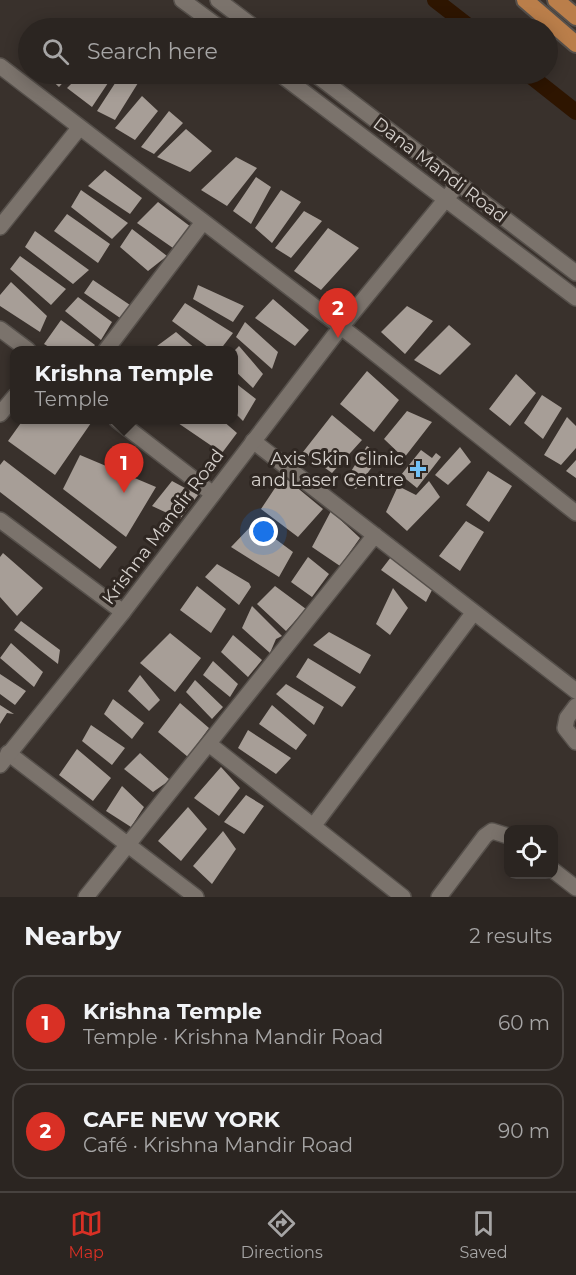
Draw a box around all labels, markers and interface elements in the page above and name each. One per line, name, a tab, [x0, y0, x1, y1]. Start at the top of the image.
search box	[18, 18, 558, 84]
icon: search	[39, 35, 72, 68]
text: Search here	[87, 38, 218, 65]
street label: Dana Mandi Road	[369, 113, 511, 227]
pin: 2	[318, 288, 358, 338]
popup	[10, 346, 238, 424]
text: Krishna Temple	[34, 360, 214, 387]
text: Temple	[34, 387, 109, 411]
pin: 1	[104, 444, 144, 493]
street label: Krishna Mandir Road	[97, 445, 229, 609]
place label: Axis Skin Clinic and Laser Centre	[251, 448, 404, 491]
marker: Axis Skin Clinic and Laser Centre	[409, 460, 427, 478]
your location	[249, 517, 278, 546]
map controls	[504, 825, 558, 879]
button: locate	[504, 825, 558, 879]
text: Nearby	[24, 920, 121, 952]
text: 2 results	[469, 924, 552, 948]
text: Krishna Temple	[83, 998, 262, 1025]
text: 1	[42, 1011, 49, 1035]
text: 60 m	[498, 1011, 550, 1035]
text: Temple · Krishna Mandir Road	[83, 1025, 383, 1049]
text: CAFE NEW YORK	[83, 1106, 280, 1133]
text: 2	[40, 1119, 51, 1143]
text: 90 m	[498, 1119, 550, 1143]
text: Café · Krishna Mandir Road	[83, 1133, 353, 1157]
tab: Map	[68, 1207, 104, 1262]
tab: Directions	[241, 1207, 323, 1262]
tab: Saved	[460, 1207, 508, 1262]

